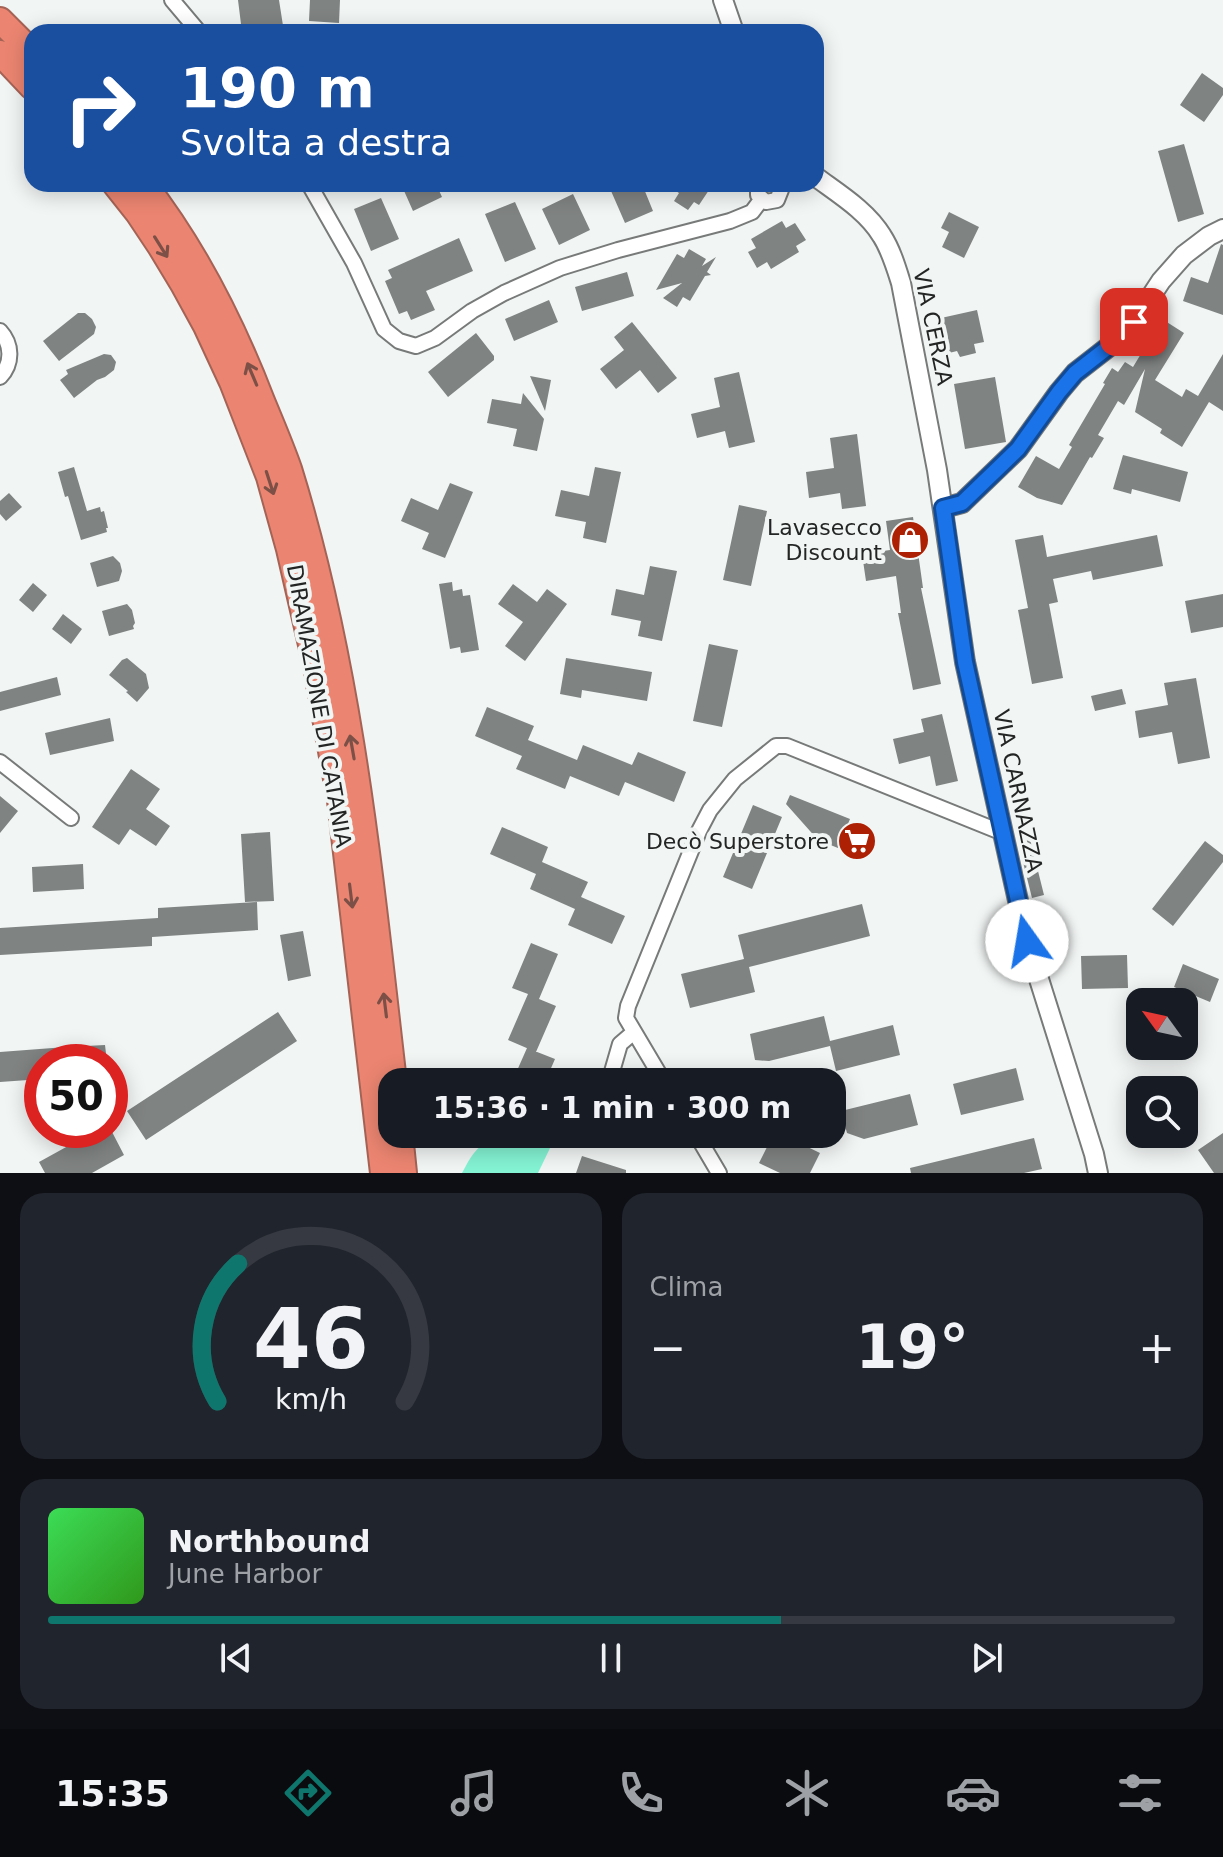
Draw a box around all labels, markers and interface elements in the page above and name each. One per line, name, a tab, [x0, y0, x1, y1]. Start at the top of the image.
text: 190 m	[180, 55, 375, 120]
icon: right	[48, 56, 152, 160]
text: Svolta a destra	[180, 122, 452, 163]
one-way arrow	[153, 235, 169, 258]
street label: VIA CERZA	[908, 267, 958, 387]
pin	[1100, 288, 1168, 356]
icon: arrive	[1112, 300, 1156, 344]
one-way arrow	[243, 362, 258, 387]
one-way arrow	[263, 469, 278, 495]
place label: Lavasecco Discount	[767, 515, 882, 565]
shop icon: Lavasecco Discount	[889, 519, 931, 561]
street label: DIRAMAZIONE DI CATANIA	[282, 562, 356, 850]
street label: VIA CARNAZZA	[989, 707, 1047, 875]
one-way arrow	[344, 734, 359, 760]
supermarket icon: Decò Superstore	[836, 820, 878, 862]
place label: Decò Superstore	[646, 829, 829, 854]
one-way arrow	[344, 882, 359, 909]
position arrow	[985, 899, 1069, 983]
north arrow	[1126, 988, 1198, 1060]
map controls	[1126, 988, 1198, 1148]
one-way arrow	[377, 992, 392, 1018]
speed limit sign: 50	[24, 1044, 128, 1148]
button: search	[1126, 1076, 1198, 1148]
text: 15:36 · 1 min · 300 m	[433, 1090, 791, 1125]
text: Clima	[650, 1272, 723, 1302]
text: 46	[253, 1291, 369, 1388]
text: 19°	[856, 1312, 969, 1382]
text: −	[650, 1322, 686, 1373]
text: +	[1138, 1322, 1175, 1373]
text: km/h	[275, 1382, 347, 1416]
text: Northbound	[168, 1524, 371, 1559]
text: June Harbor	[168, 1559, 322, 1589]
icon: previous	[214, 1636, 258, 1680]
icon: pause	[589, 1636, 633, 1680]
icon: next	[965, 1636, 1009, 1680]
icon: directions	[280, 1765, 336, 1821]
icon: music	[446, 1765, 502, 1821]
icon: phone	[613, 1765, 669, 1821]
icon: climate	[779, 1765, 835, 1821]
icon: car	[945, 1765, 1001, 1821]
icon: filters	[1112, 1765, 1168, 1821]
text: 15:35	[55, 1773, 170, 1814]

